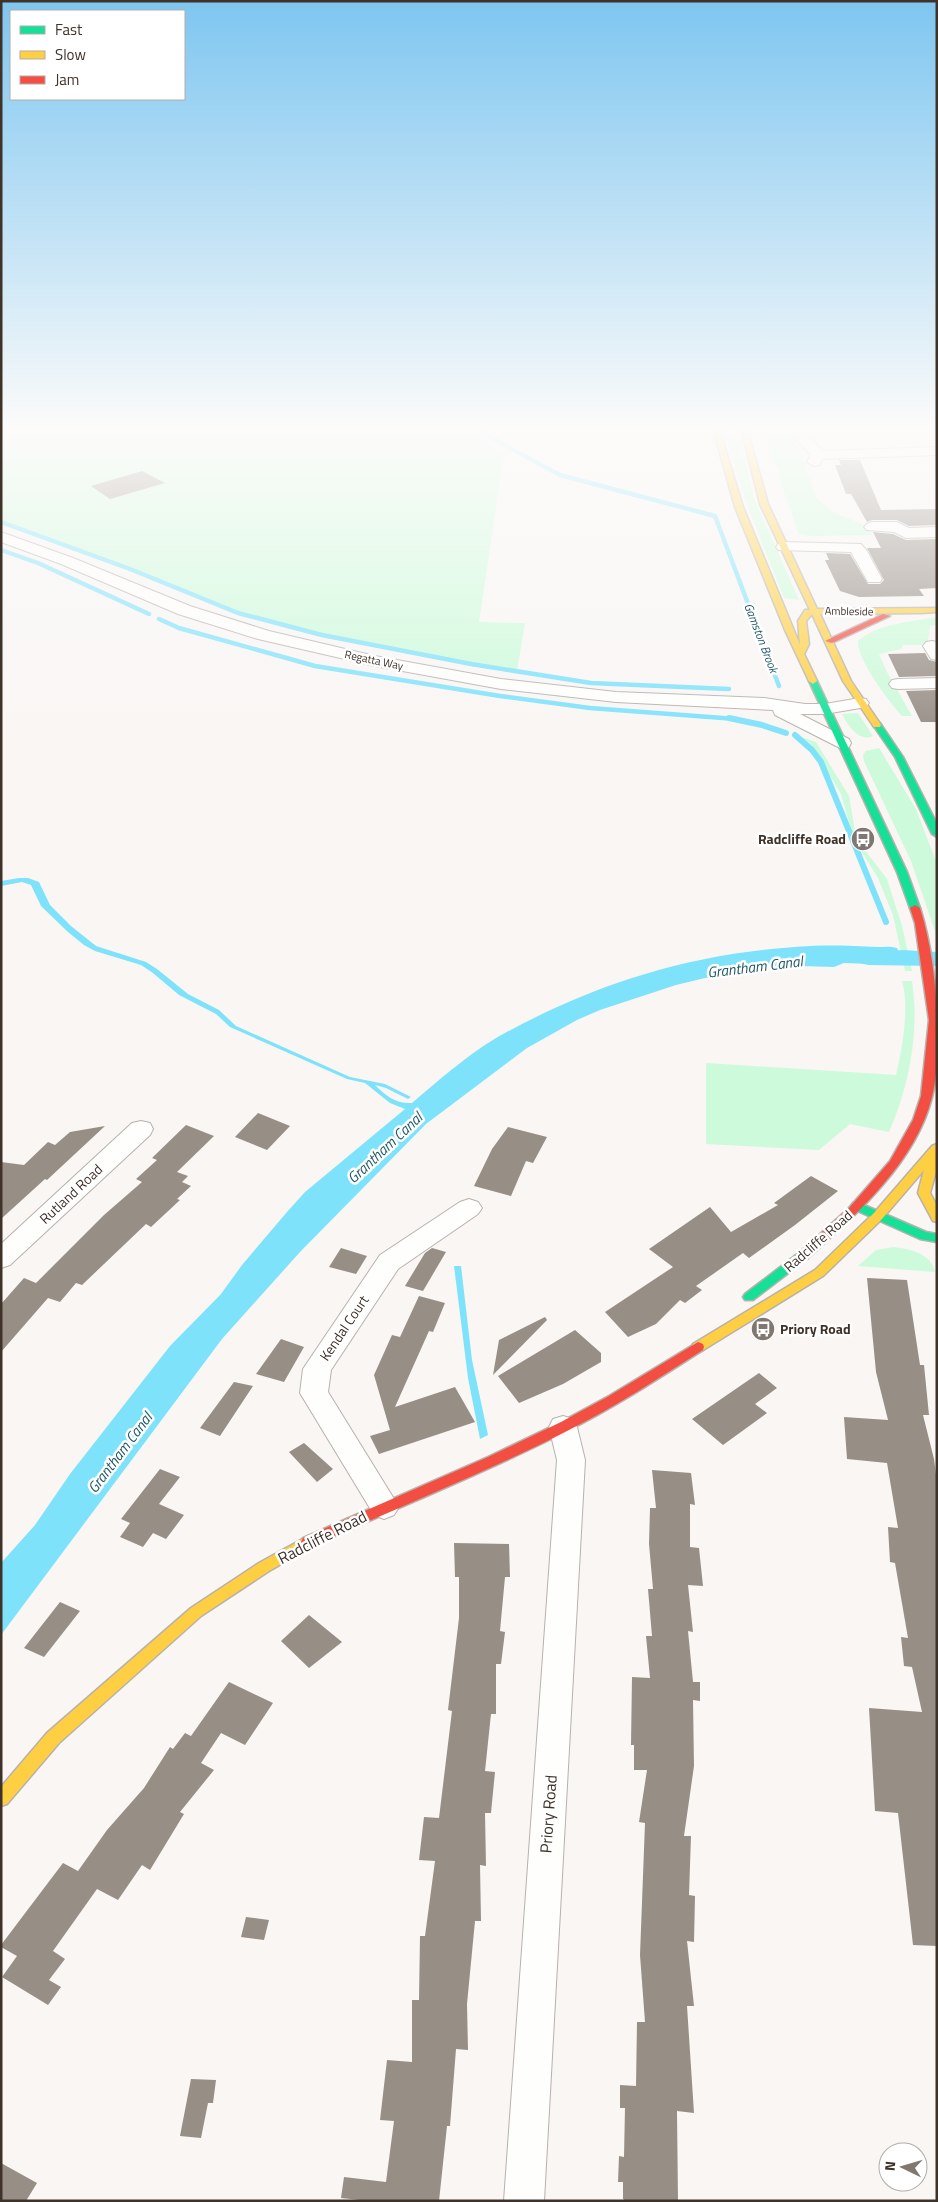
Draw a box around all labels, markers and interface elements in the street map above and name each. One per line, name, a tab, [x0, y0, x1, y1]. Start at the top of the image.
legend	[10, 10, 185, 100]
text: Fast	[55, 18, 83, 41]
text: Slow	[55, 43, 86, 66]
text: Jam	[55, 68, 79, 91]
water label: Gamston Brook	[739, 600, 784, 677]
street label: Ambleside	[825, 603, 874, 619]
street label: Regatta Way	[343, 646, 405, 674]
bus stop icon: Radcliffe Road	[850, 826, 876, 852]
place label: Radcliffe Road	[758, 828, 846, 849]
water label: Grantham Canal	[706, 949, 806, 984]
water label: Grantham Canal	[342, 1105, 429, 1189]
street label: Rutland Road	[34, 1159, 107, 1228]
street label: Radcliffe Road	[779, 1205, 857, 1276]
street label: Kendal Court	[314, 1291, 373, 1365]
bus stop icon: Priory Road	[750, 1316, 776, 1342]
place label: Priory Road	[780, 1318, 851, 1339]
water label: Grantham Canal	[82, 1406, 159, 1498]
street label: Radcliffe Road	[273, 1504, 371, 1570]
street label: Priory Road	[533, 1774, 563, 1854]
north arrow	[878, 2142, 928, 2192]
text: N	[879, 2160, 900, 2172]

